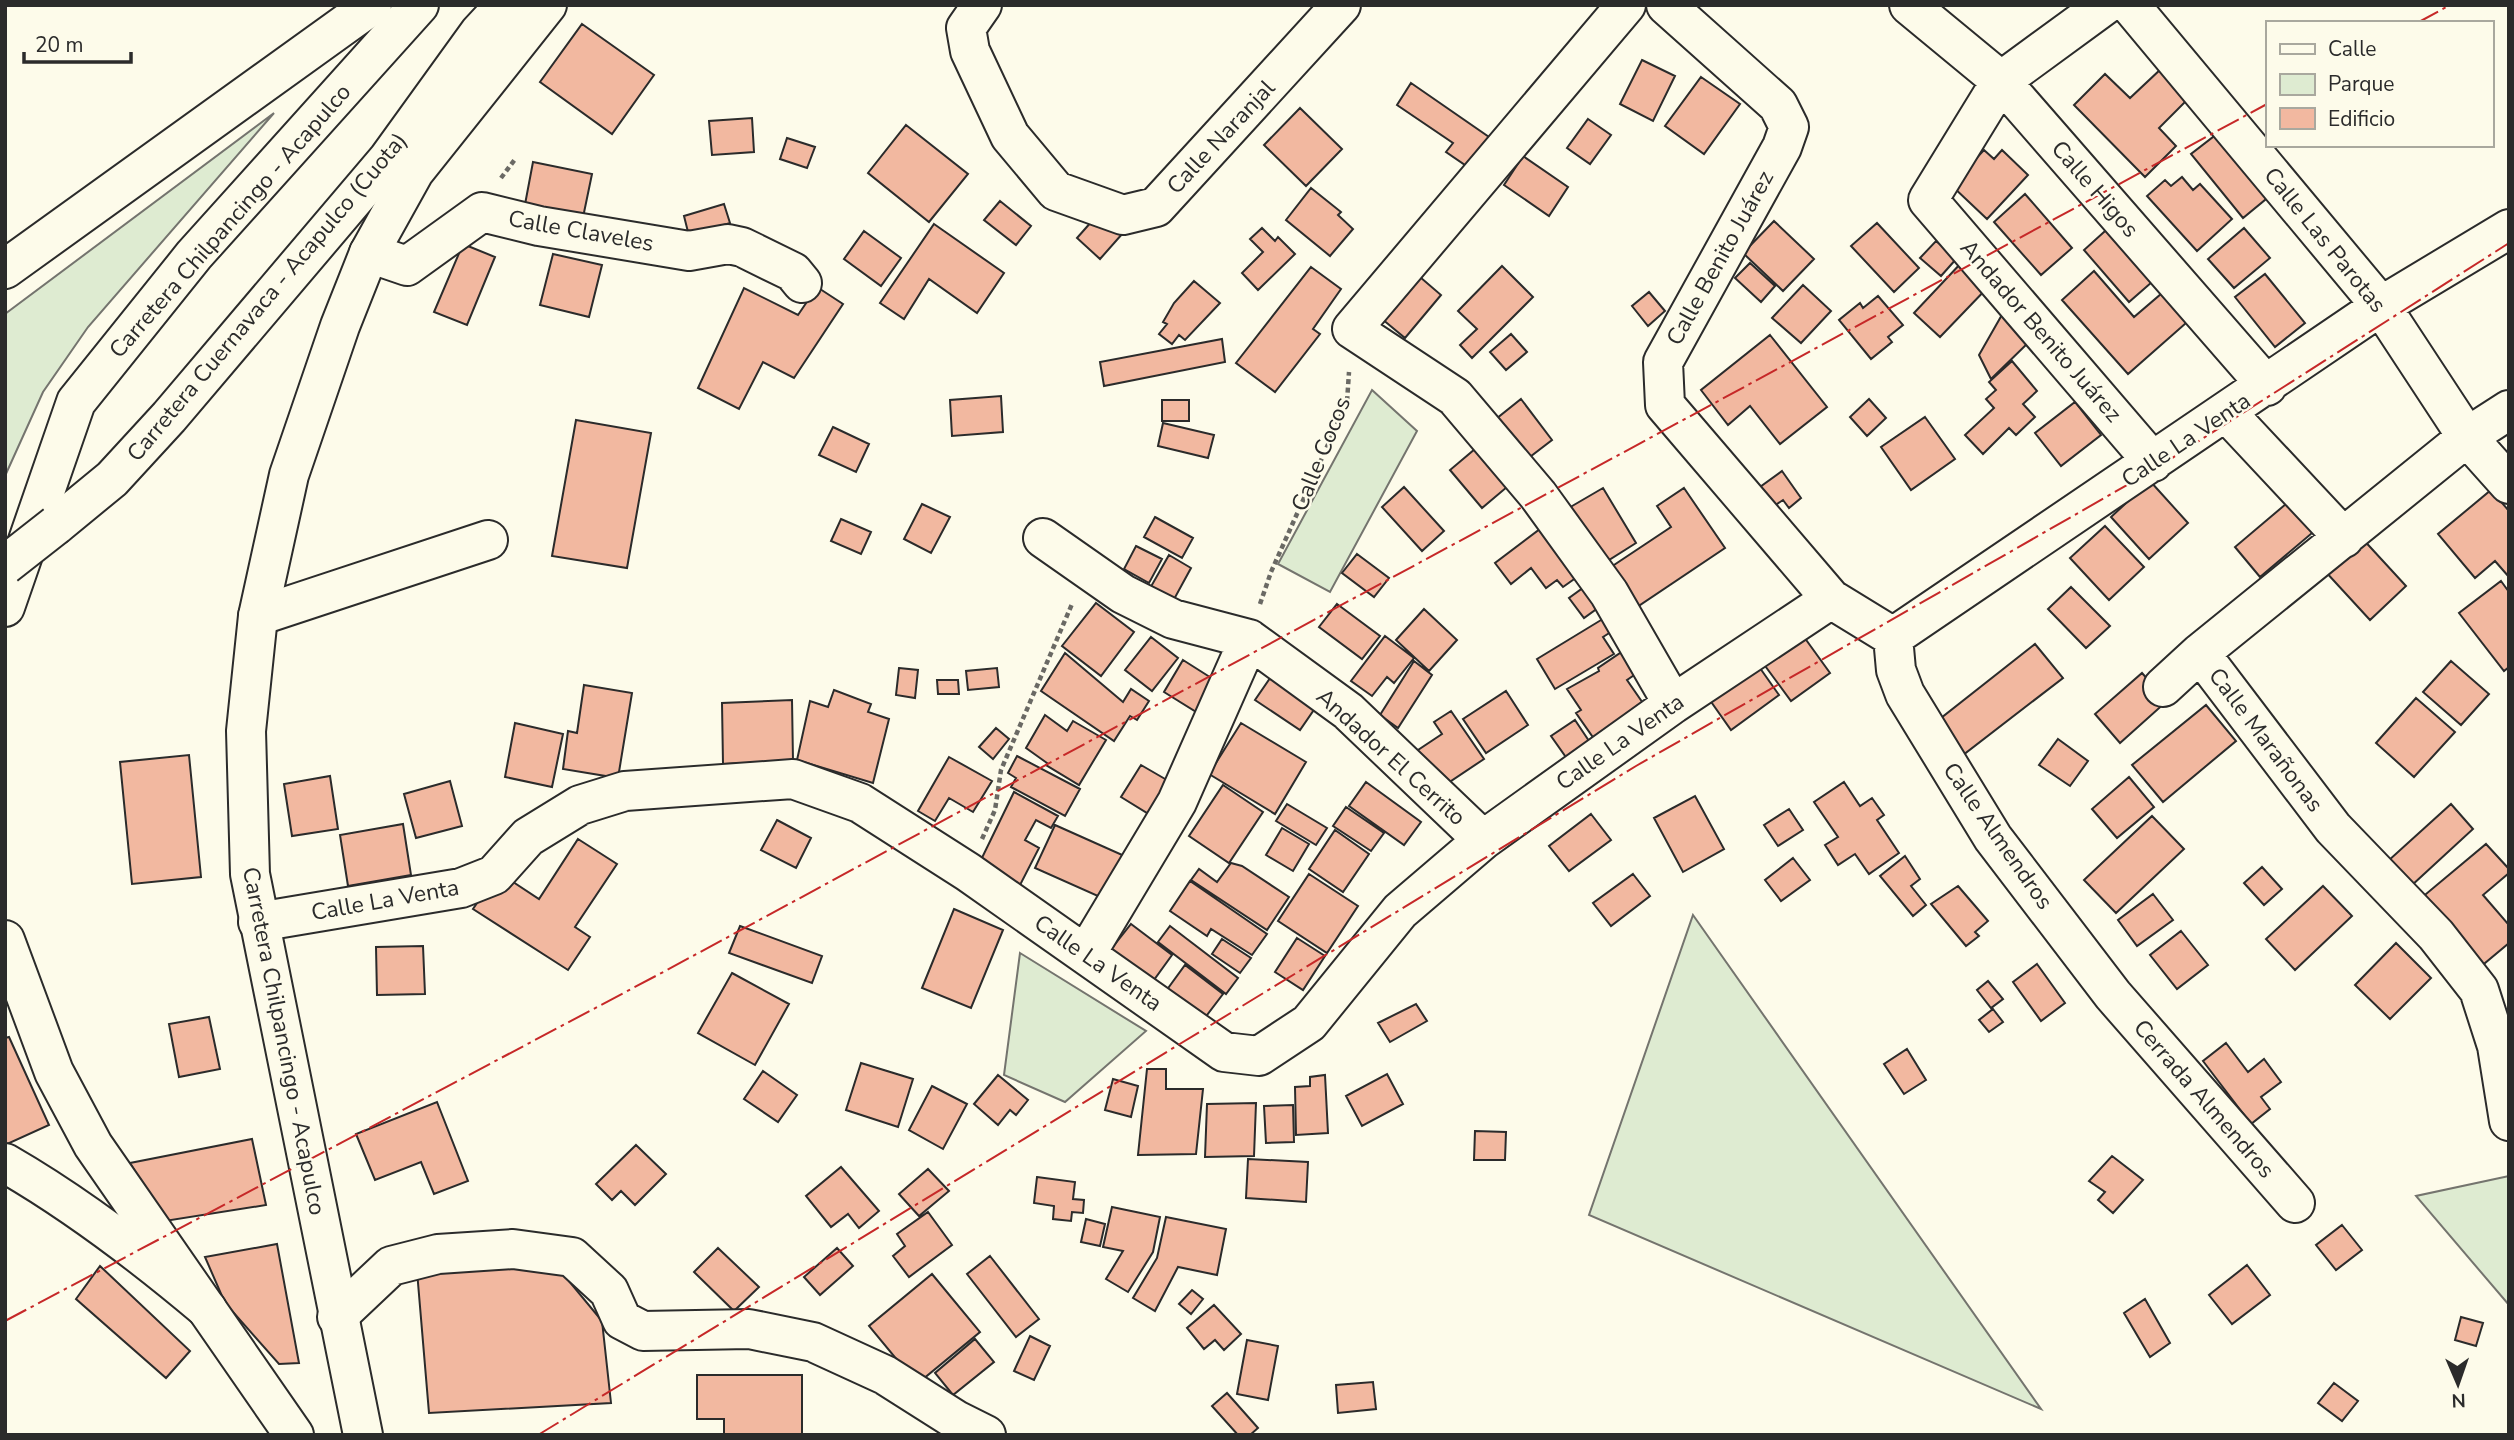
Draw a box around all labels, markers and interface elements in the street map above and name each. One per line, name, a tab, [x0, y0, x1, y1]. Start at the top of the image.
scale bar	[24, 21, 131, 65]
legend	[2266, 21, 2493, 147]
text: 20 m	[35, 31, 84, 59]
text: Calle	[2328, 35, 2376, 63]
text: Parque	[2328, 70, 2395, 98]
street label: Calle Naranjal	[1160, 73, 1282, 201]
street label: Carretera Chilpancingo - Acapulco	[102, 77, 358, 365]
text: Edificio	[2328, 105, 2395, 133]
street label: Carretera Cuernavaca - Acapulco (Cuota)	[120, 126, 414, 468]
street label: Calle Higos	[2044, 134, 2146, 244]
street label: Calle Las Parotas	[2257, 161, 2393, 319]
street label: Calle Benito Juárez	[1659, 165, 1781, 351]
street label: Calle Claveles	[506, 203, 656, 259]
street label: Andador Benito Juárez	[1953, 233, 2129, 429]
street label: Calle La Venta	[2115, 385, 2257, 495]
street label: Calle Cocos	[1284, 392, 1358, 516]
street label: Calle Marañonas	[2201, 661, 2331, 819]
street label: Andador El Cerrito	[1310, 681, 1472, 833]
street label: Calle La Venta	[1550, 686, 1690, 798]
street label: Calle Almendros	[1936, 756, 2060, 916]
street label: Carretera Chilpancingo - Acapulco	[235, 864, 333, 1218]
street label: Calle La Venta	[309, 872, 461, 928]
street label: Calle La Venta	[1028, 907, 1168, 1019]
street label: Cerrada Almendros	[2126, 1013, 2282, 1185]
north arrow	[2423, 1349, 2493, 1419]
text: N	[2451, 1387, 2466, 1413]

